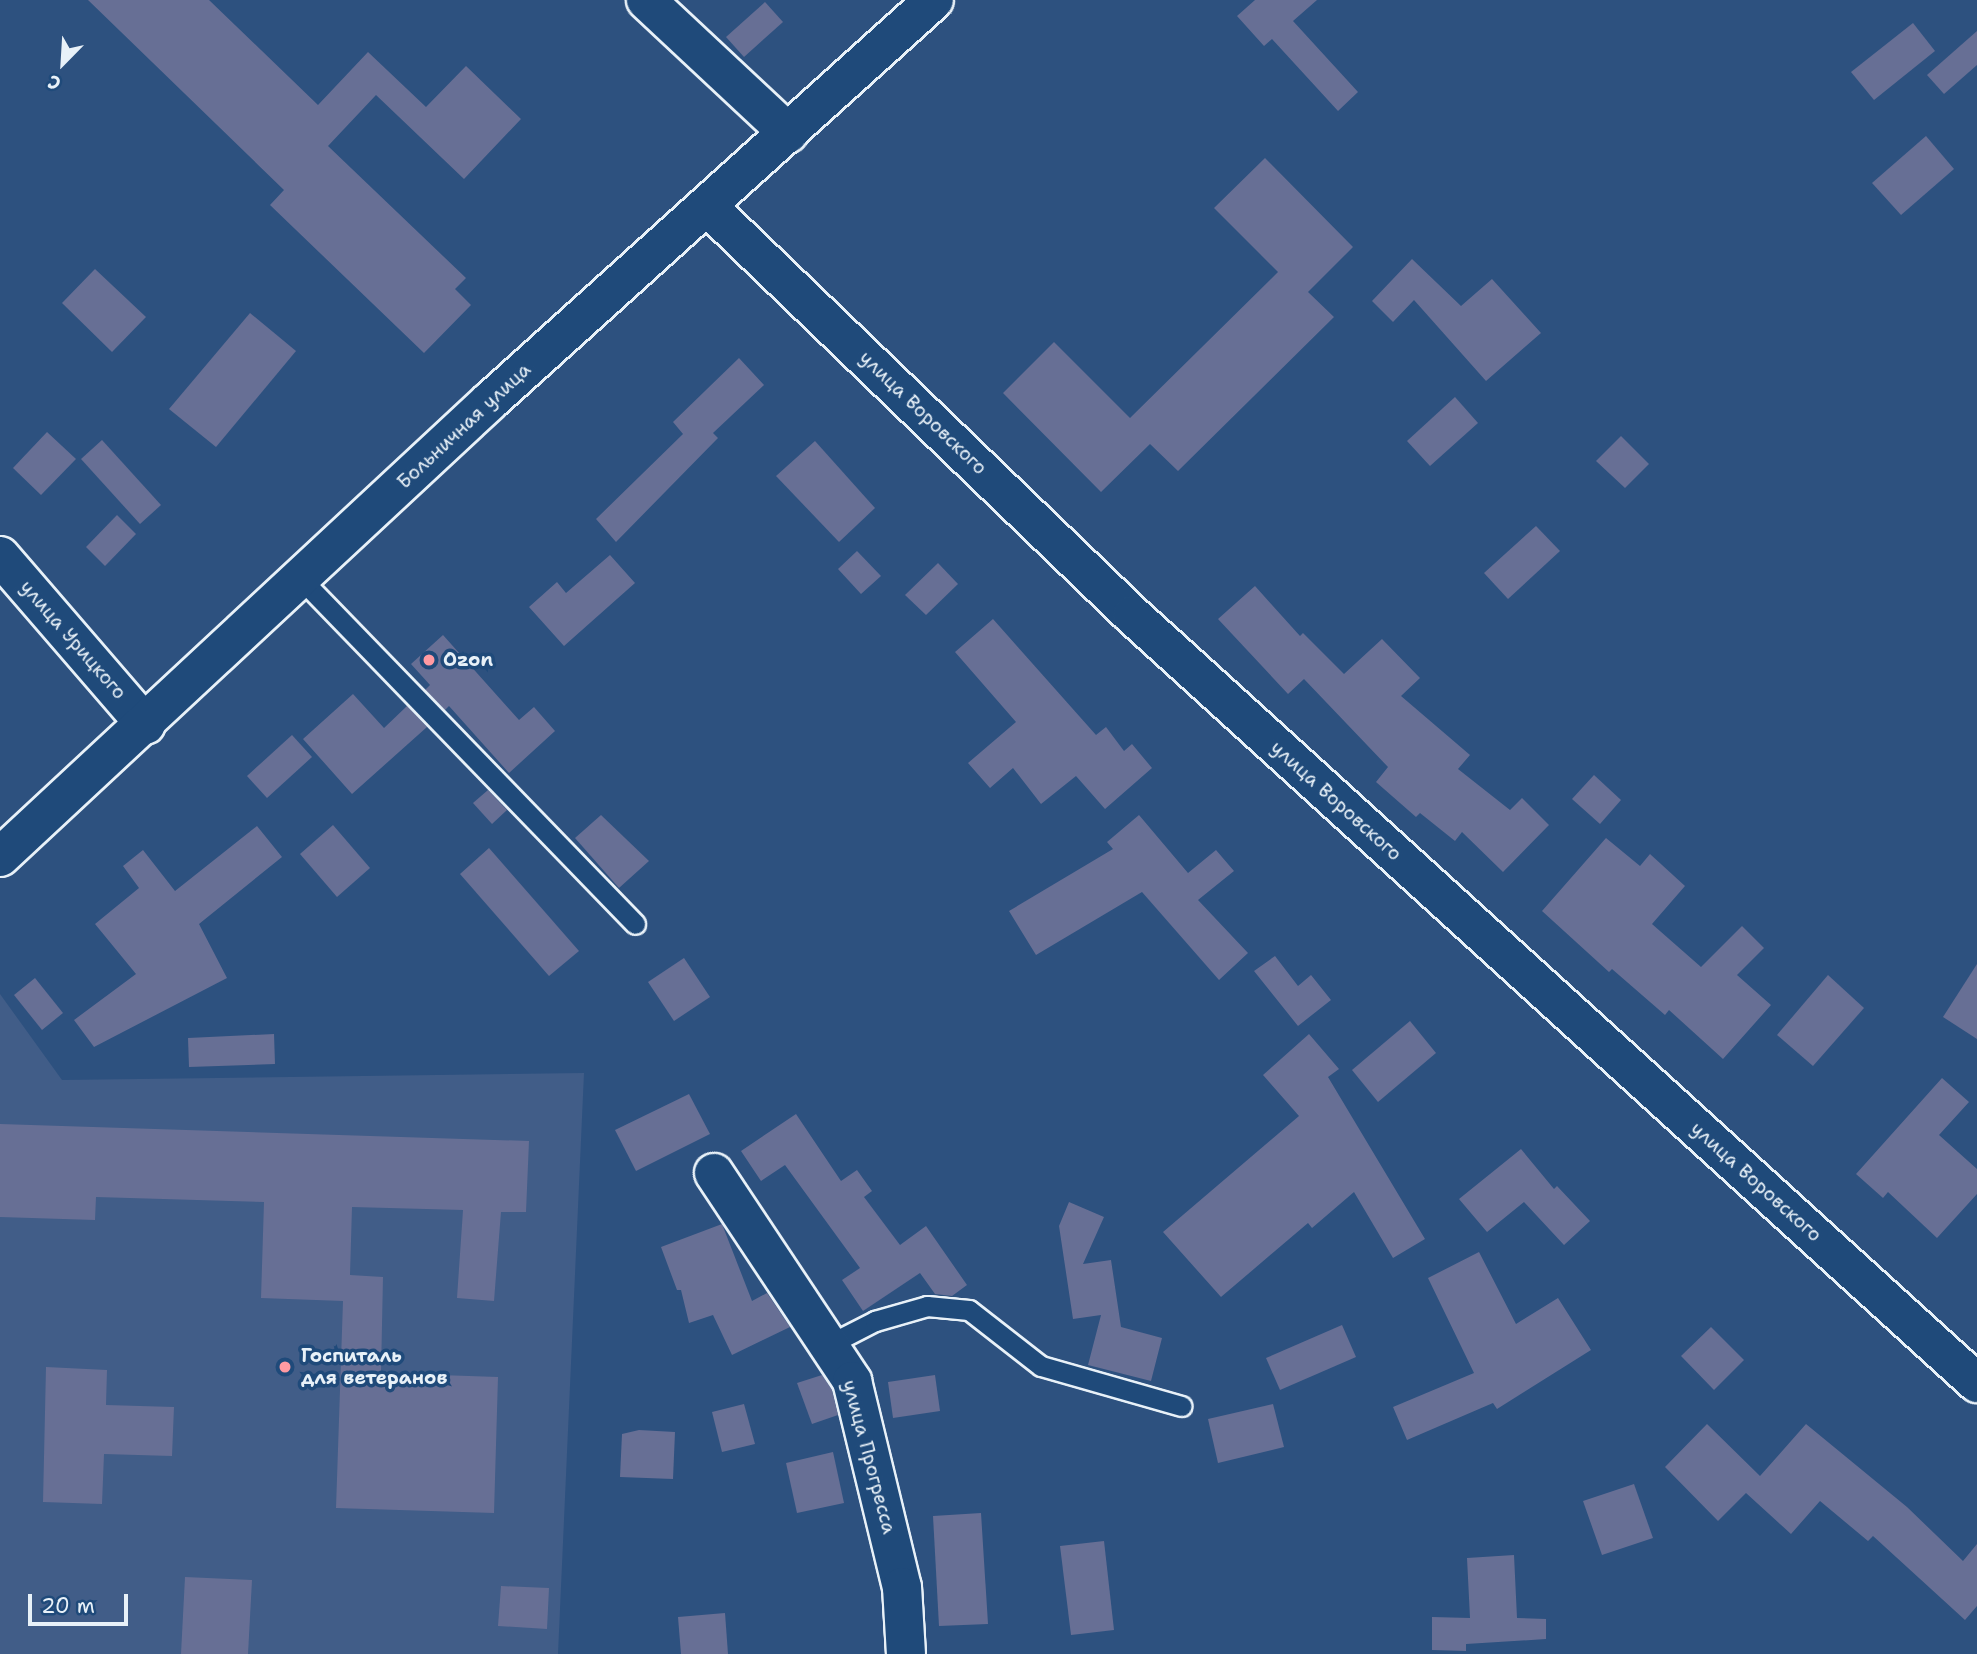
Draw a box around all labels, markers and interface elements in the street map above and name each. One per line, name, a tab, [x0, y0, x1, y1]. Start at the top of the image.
north arrow	[28, 28, 98, 98]
text: С	[44, 69, 65, 96]
street label: улица Воровского	[855, 346, 991, 480]
street label: Больничная улица	[393, 358, 535, 494]
street label: улица Урицкого	[15, 576, 131, 704]
place label: Ozon	[443, 649, 493, 671]
marker: Ozon	[421, 652, 437, 668]
street label: улица Воровского	[1266, 736, 1406, 866]
street label: улица Воровского	[1686, 1117, 1826, 1247]
place label: Госпиталь для ветеранов	[301, 1345, 447, 1389]
marker: Госпиталь для ветеранов	[275, 1357, 295, 1377]
street label: улица Прогресса	[837, 1378, 901, 1536]
scale bar	[32, 1580, 131, 1624]
text: 20 m	[41, 1592, 95, 1620]

